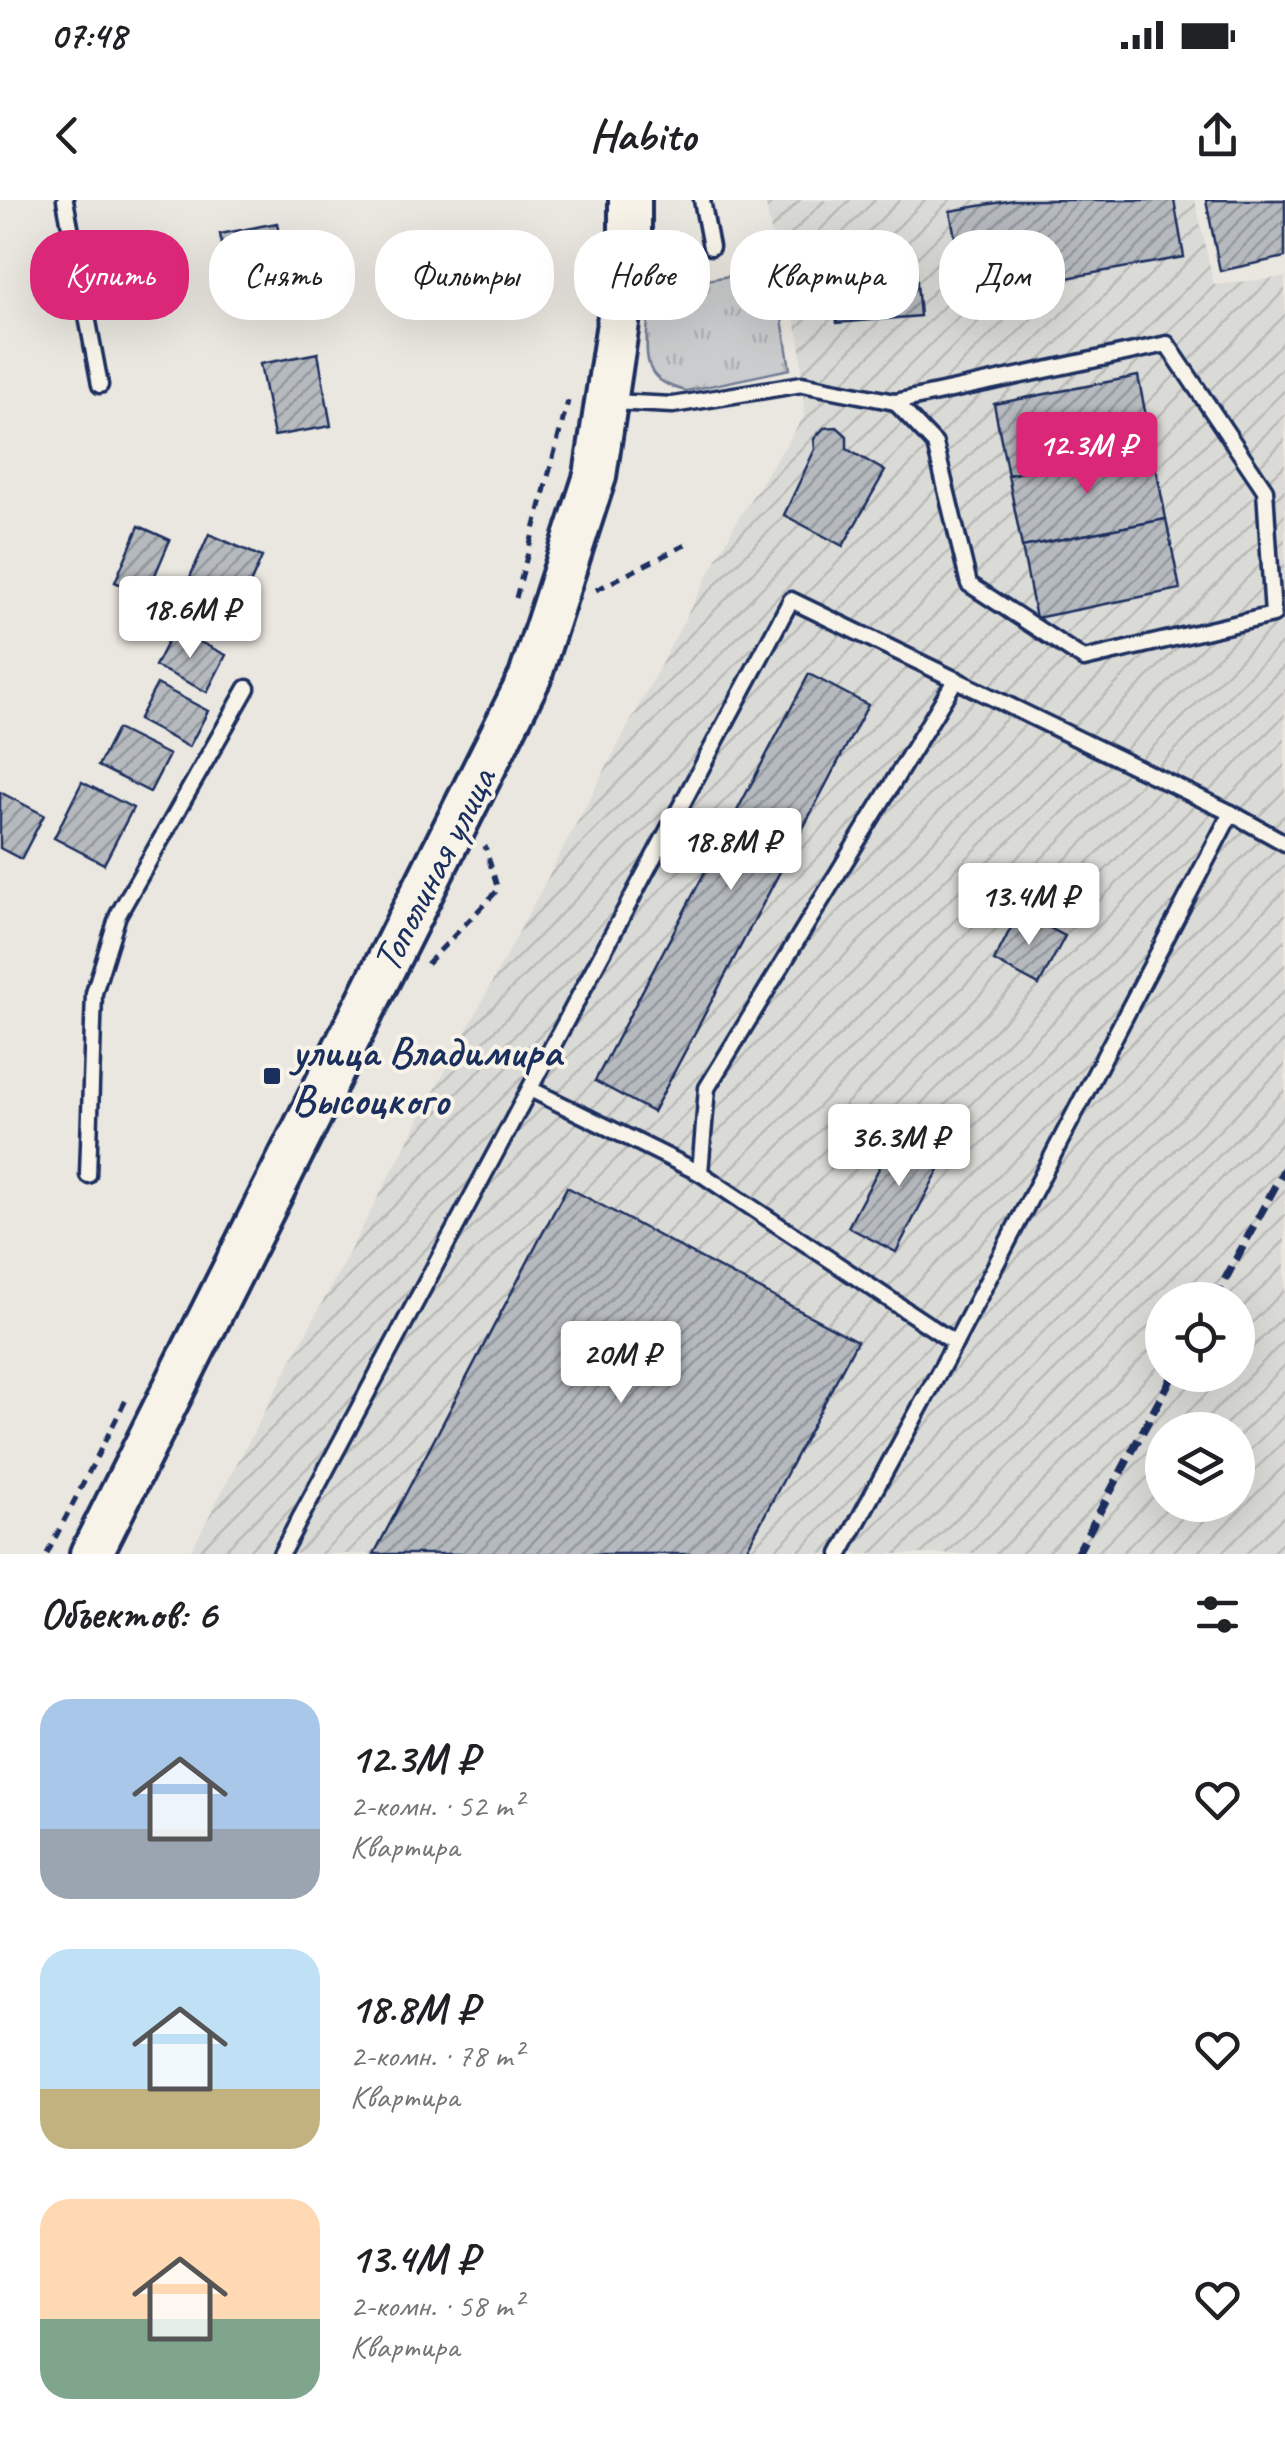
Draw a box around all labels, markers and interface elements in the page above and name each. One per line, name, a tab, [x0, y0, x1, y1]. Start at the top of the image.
text: 07:48	[50, 12, 126, 59]
text: Habito	[590, 107, 695, 164]
icon: back	[40, 108, 95, 163]
icon: share	[1190, 108, 1245, 163]
chip: Купить	[30, 230, 189, 320]
chip: Снять	[209, 230, 355, 320]
chip: Фильтры	[375, 230, 554, 320]
chip: Новое	[574, 230, 710, 320]
chip: Квартира	[730, 230, 919, 320]
chip: Дом	[939, 230, 1065, 320]
pin: 12.3M ₽	[995, 412, 1179, 497]
text: 12.3M ₽	[1038, 424, 1136, 465]
pin: 18.6M ₽	[98, 576, 282, 661]
text: 18.6M ₽	[141, 588, 239, 629]
street label: Тополиная улица	[360, 756, 510, 981]
pin: 18.8M ₽	[639, 808, 823, 893]
text: 18.8M ₽	[682, 820, 780, 861]
pin: 13.4M ₽	[937, 863, 1121, 948]
text: 13.4M ₽	[980, 875, 1078, 916]
place label: улица Владимира Высоцкого	[288, 1026, 565, 1127]
marker: улица Владимира Высоцкого	[261, 1065, 283, 1087]
pin: 36.3M ₽	[807, 1104, 991, 1189]
text: 36.3M ₽	[850, 1116, 948, 1157]
map controls	[1145, 1282, 1255, 1522]
button: locate	[1145, 1282, 1255, 1392]
pin: 20M ₽	[551, 1321, 691, 1406]
text: 20M ₽	[583, 1333, 659, 1374]
button: layers	[1145, 1412, 1255, 1522]
icon: filters	[1190, 1587, 1245, 1642]
text: Объектов: 6	[40, 1588, 217, 1641]
text: 12.3M ₽	[350, 1732, 478, 1785]
icon: home	[120, 1739, 240, 1859]
icon: heart	[1190, 1772, 1245, 1827]
text: 2-комн. · 52 m²	[350, 1785, 522, 1826]
text: Квартира	[350, 1826, 459, 1867]
text: 18.8M ₽	[350, 1982, 478, 2035]
icon: home	[120, 1989, 240, 2109]
icon: heart	[1190, 2022, 1245, 2077]
text: 2-комн. · 78 m²	[350, 2035, 522, 2076]
text: Квартира	[350, 2076, 459, 2117]
text: 13.4M ₽	[350, 2232, 478, 2285]
icon: home	[120, 2239, 240, 2359]
icon: heart	[1190, 2272, 1245, 2327]
text: 2-комн. · 58 m²	[350, 2285, 522, 2326]
text: Квартира	[350, 2326, 459, 2367]

